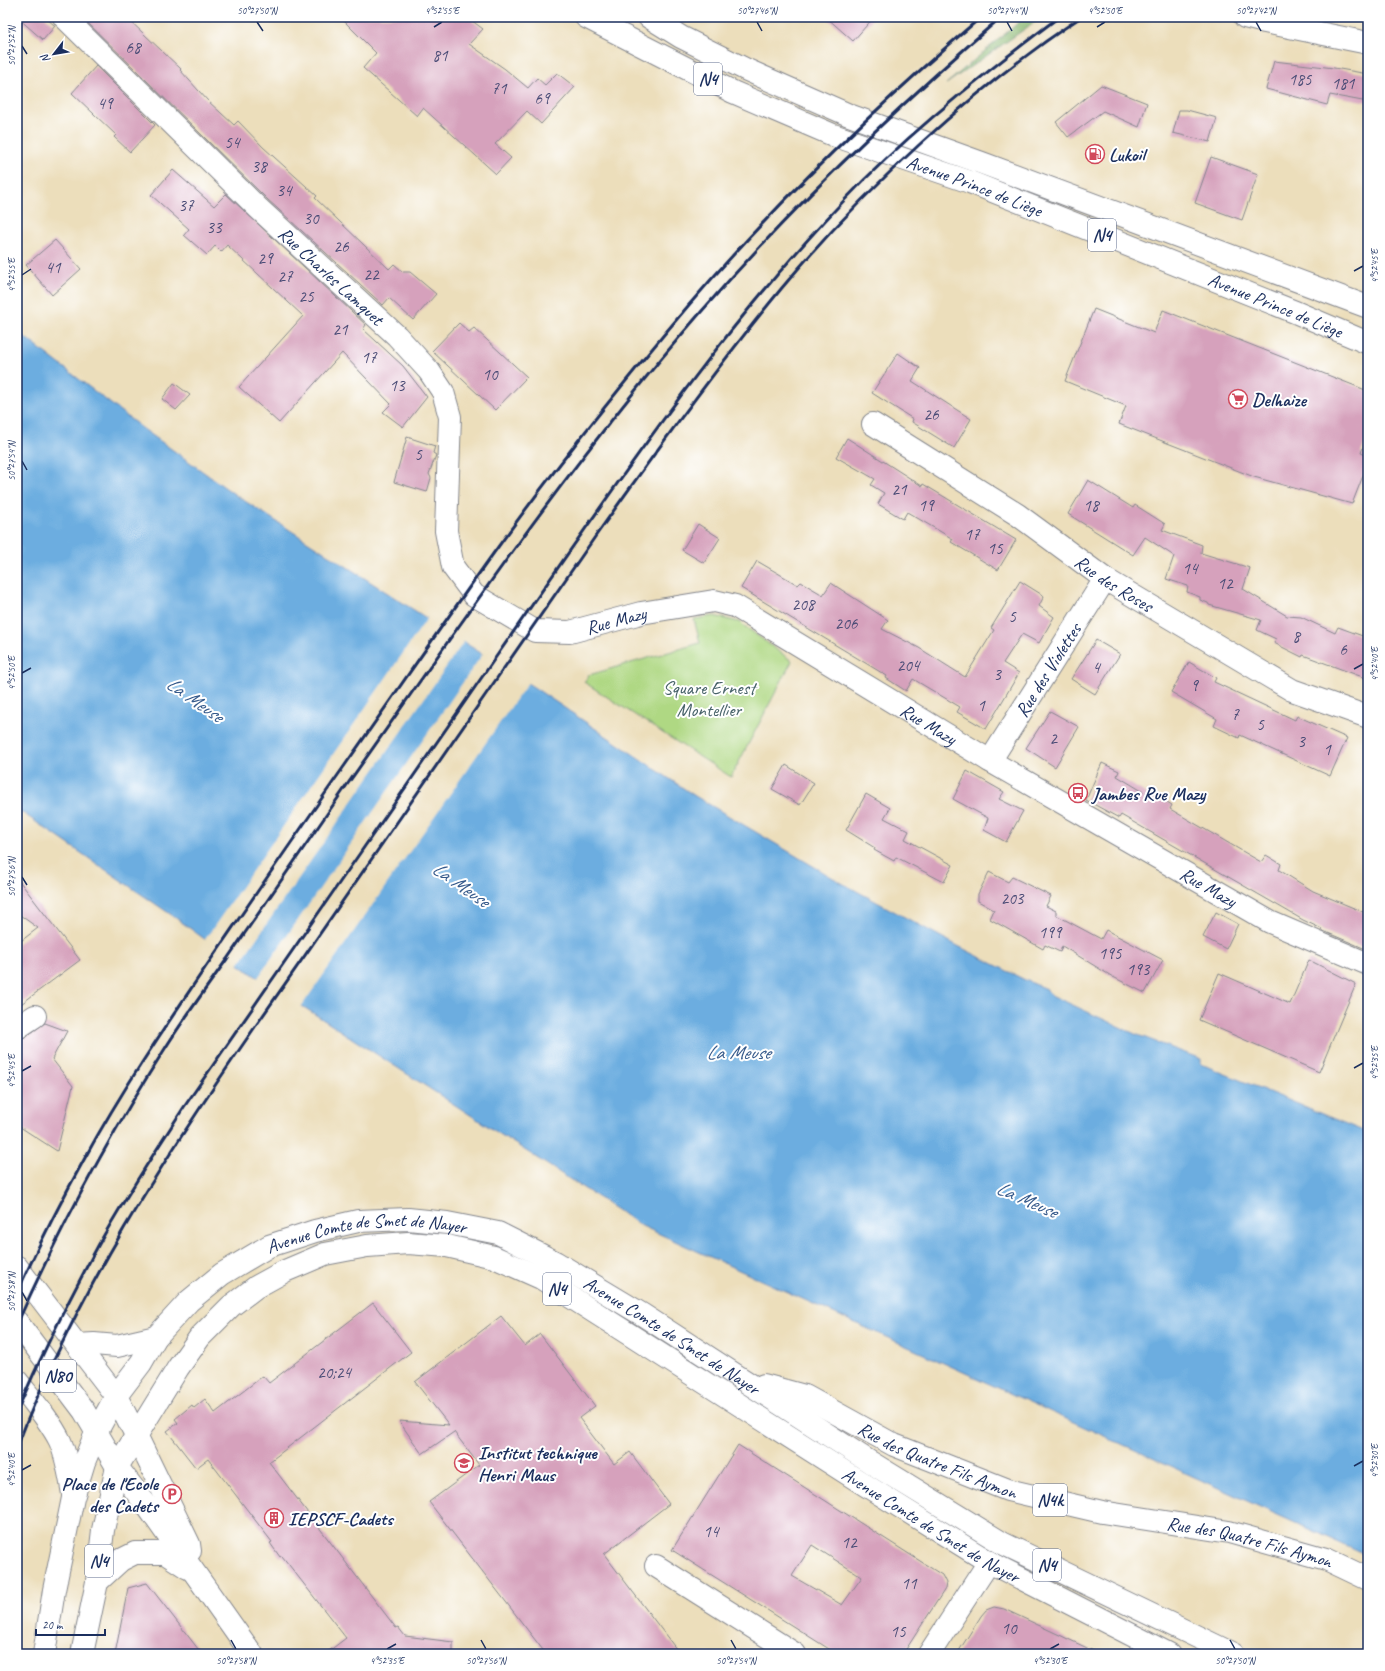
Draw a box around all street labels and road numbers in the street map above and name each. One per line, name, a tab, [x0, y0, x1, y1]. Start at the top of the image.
road number: N4	[694, 63, 722, 95]
street label: Avenue Prince de Liège	[903, 150, 1047, 223]
road number: N4	[1088, 219, 1116, 251]
street label: Rue Charles Lamquet	[273, 222, 390, 332]
street label: Avenue Prince de Liège	[1205, 268, 1348, 344]
street label: Rue des Roses	[1070, 550, 1159, 619]
street label: Rue Mazy	[583, 601, 649, 640]
street label: Rue des Violettes	[1010, 618, 1088, 722]
street label: Rue Mazy	[896, 698, 962, 752]
street label: Rue Mazy	[1175, 862, 1242, 914]
street label: Avenue Comte de Smet de Nayer	[263, 1208, 471, 1259]
street label: Avenue Comte de Smet de Nayer	[579, 1271, 766, 1402]
road number: N4	[543, 1273, 571, 1305]
road number: N80	[40, 1360, 76, 1392]
street label: Rue des Quatre Fils Aymon	[854, 1417, 1020, 1505]
street label: Avenue Comte de Smet de Nayer	[837, 1462, 1026, 1590]
road number: N4k	[1033, 1484, 1067, 1516]
street label: Rue des Quatre Fils Aymon	[1165, 1511, 1338, 1574]
road number: N4	[85, 1545, 113, 1577]
road number: N4	[1033, 1549, 1061, 1581]

